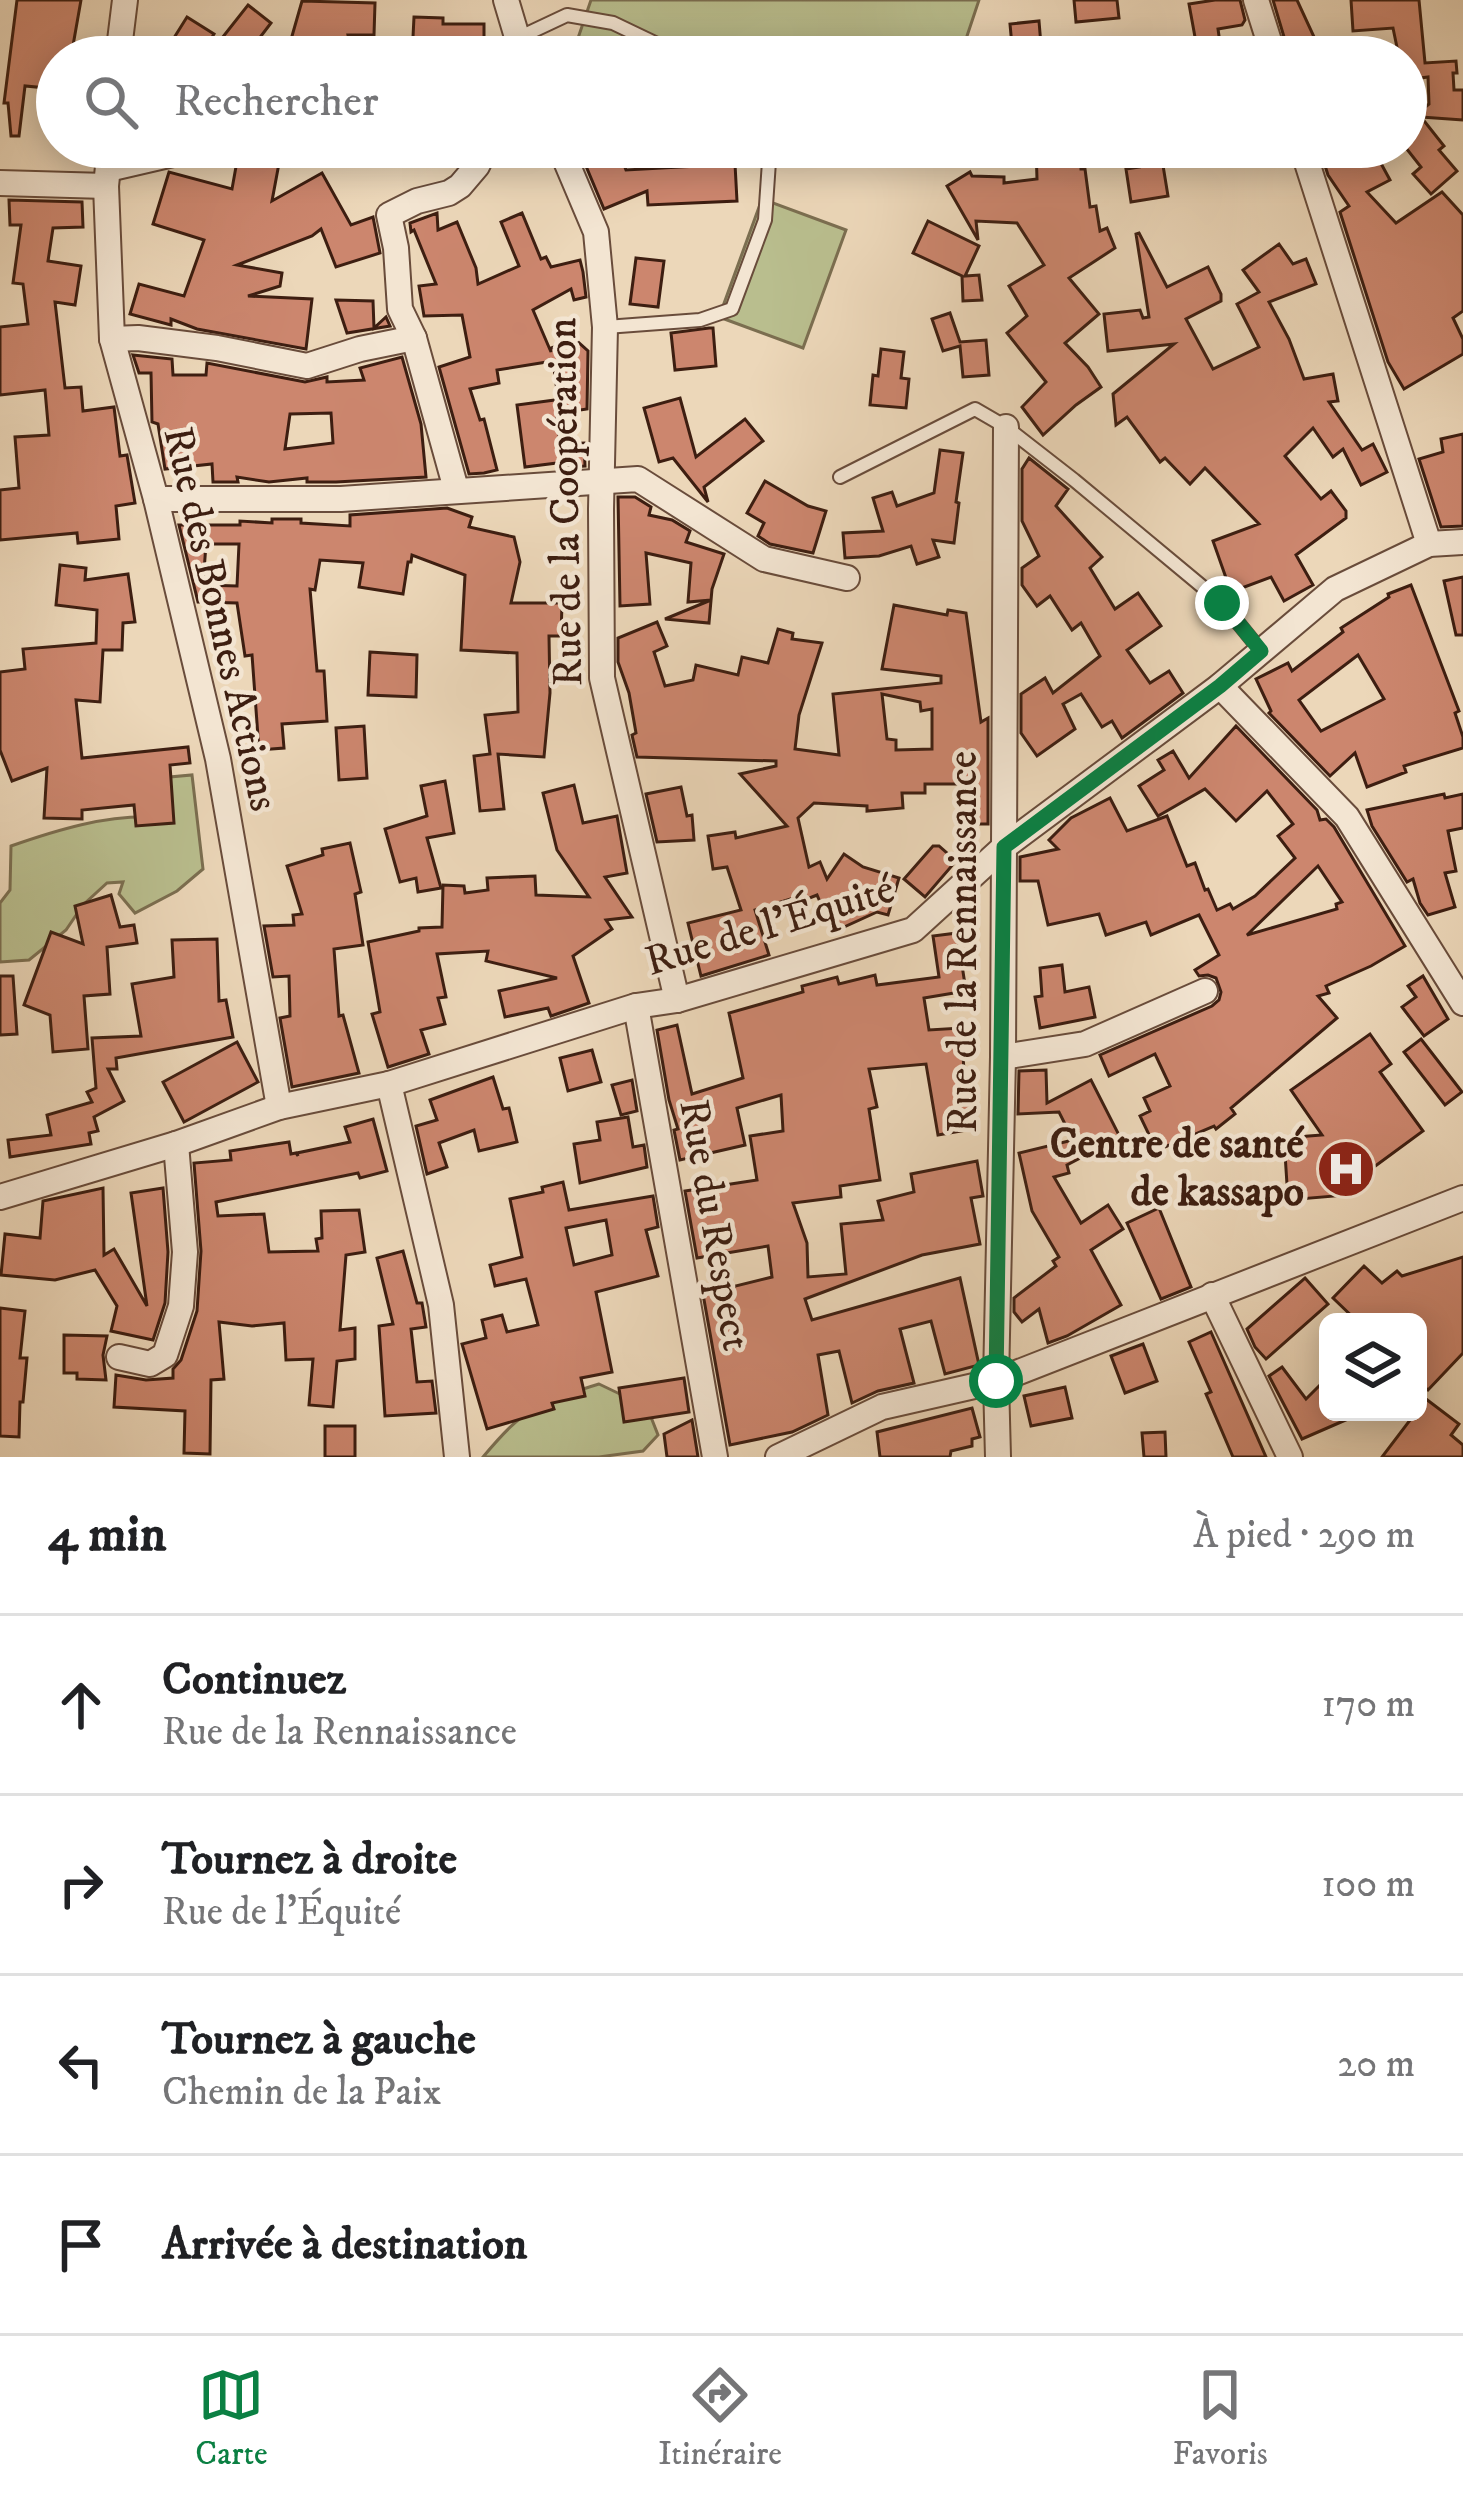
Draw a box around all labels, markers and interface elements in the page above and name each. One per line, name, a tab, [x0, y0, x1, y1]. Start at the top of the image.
search box	[36, 36, 1427, 168]
icon: search	[78, 69, 144, 135]
text: Rechercher	[174, 74, 379, 130]
street label: Rue de la Coopération	[537, 317, 595, 687]
street label: Rue des Bonnes Actions	[151, 422, 289, 816]
route end	[1195, 576, 1249, 630]
street label: Rue de la Rennaissance	[938, 751, 990, 1133]
street label: Rue de l'Équité	[639, 862, 901, 989]
street label: Rue du Respect	[666, 1095, 762, 1355]
place label: Centre de santé de kassapo	[1050, 1119, 1305, 1219]
hospital icon: Centre de santé de kassapo	[1315, 1138, 1377, 1200]
map controls	[1319, 1313, 1427, 1421]
button: layers	[1319, 1313, 1427, 1421]
route start	[969, 1354, 1023, 1408]
text: 4 min	[48, 1503, 166, 1567]
text: À pied · 290 m	[1193, 1511, 1415, 1560]
text: Continuez	[162, 1652, 346, 1708]
icon: ahead	[48, 1672, 114, 1738]
text: 170 m	[1321, 1680, 1415, 1729]
text: Rue de la Rennaissance	[162, 1708, 517, 1757]
text: Tournez à droite	[162, 1832, 457, 1888]
icon: right	[48, 1852, 114, 1918]
text: 100 m	[1321, 1860, 1415, 1909]
text: Rue de l'Équité	[162, 1888, 401, 1937]
text: Tournez à gauche	[162, 2012, 476, 2068]
icon: left	[48, 2032, 114, 2098]
text: 20 m	[1337, 2040, 1415, 2089]
text: Chemin de la Paix	[162, 2068, 442, 2117]
icon: arrive	[48, 2212, 114, 2278]
text: Arrivée à destination	[162, 2217, 527, 2273]
tab: Carte	[195, 2362, 268, 2475]
tab: Itinéraire	[658, 2362, 782, 2475]
tab: Favoris	[1172, 2362, 1268, 2475]

